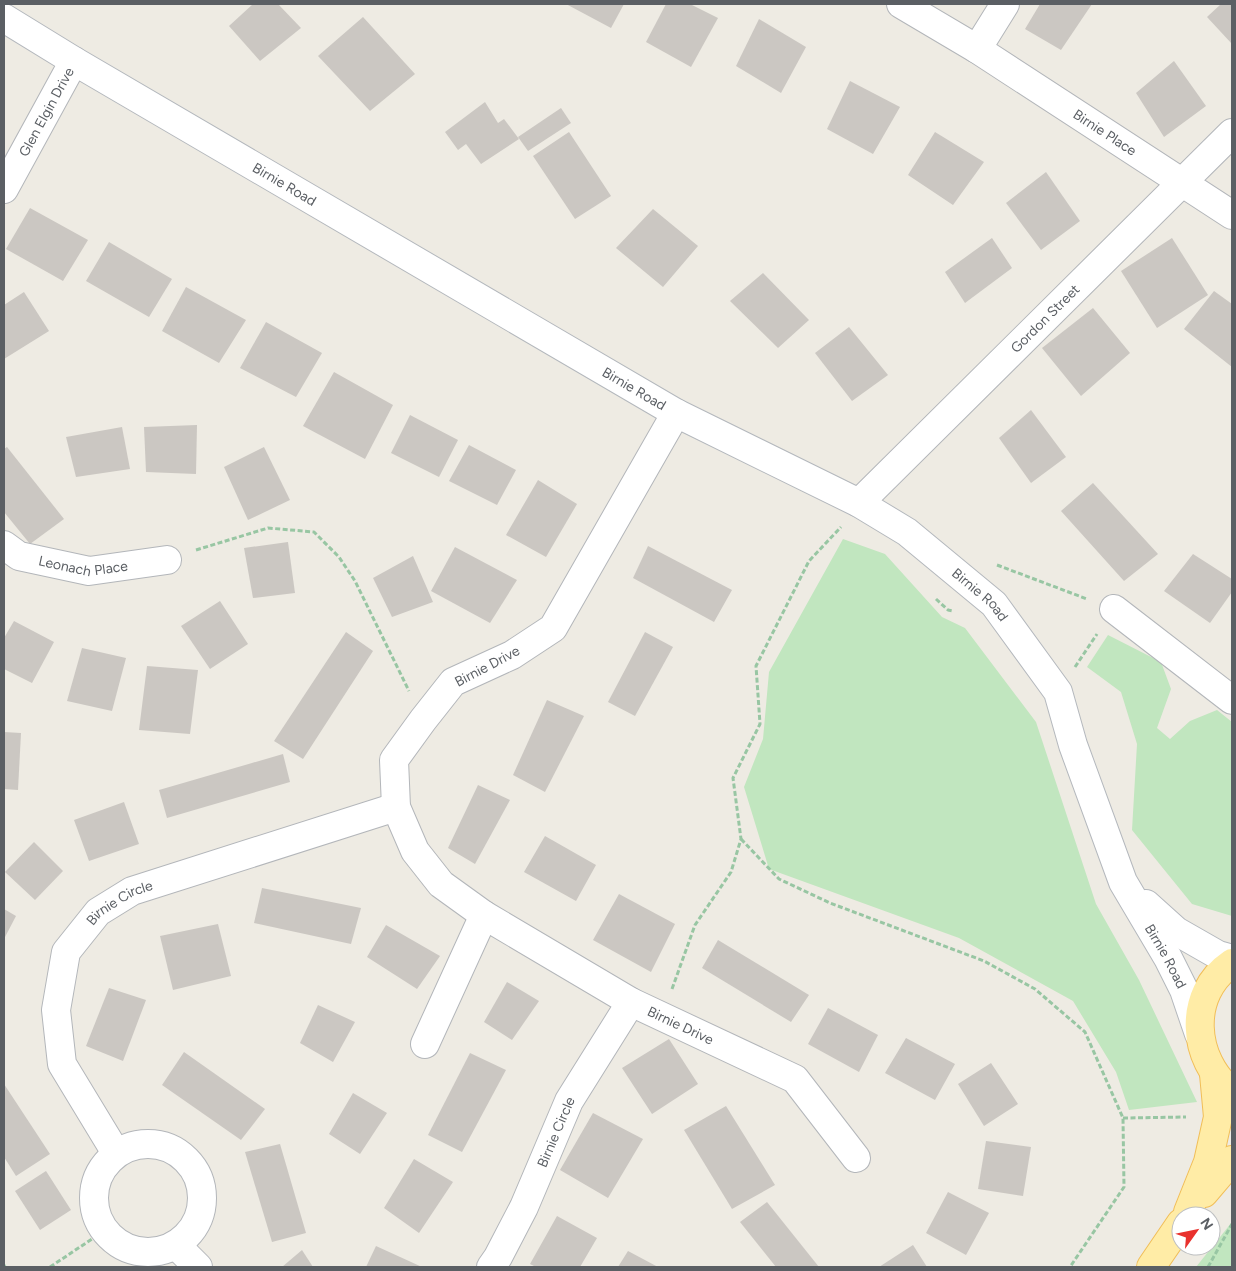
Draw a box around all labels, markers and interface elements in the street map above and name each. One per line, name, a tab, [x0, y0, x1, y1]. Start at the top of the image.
street label: Glen Elgin Drive	[15, 64, 78, 160]
street label: Birnie Place	[1070, 106, 1140, 160]
street label: Birnie Road	[249, 159, 319, 210]
street label: Gordon Street	[1007, 281, 1083, 357]
street label: Birnie Road	[599, 364, 669, 414]
street label: Leonach Place	[37, 552, 129, 580]
street label: Birnie Road	[948, 565, 1012, 625]
street label: Birnie Drive	[452, 642, 523, 691]
street label: Birnie Circle	[83, 877, 155, 929]
street label: Birnie Road	[1141, 921, 1190, 992]
street label: Birnie Drive	[644, 1003, 716, 1049]
street label: Birnie Circle	[534, 1093, 579, 1170]
north arrow	[1171, 1206, 1221, 1256]
text: N	[1196, 1215, 1217, 1233]

